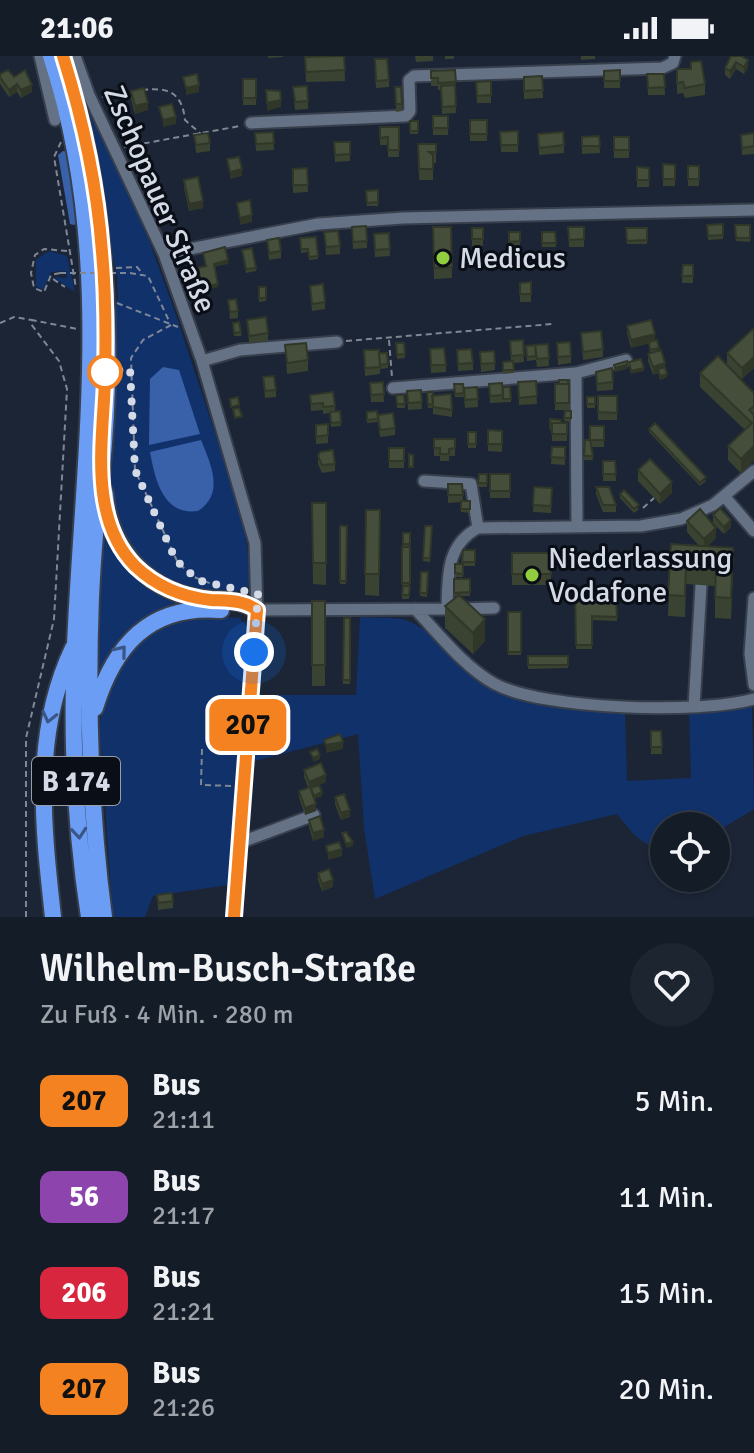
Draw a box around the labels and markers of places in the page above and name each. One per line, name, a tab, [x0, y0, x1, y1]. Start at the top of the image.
place label: Medicus	[459, 240, 566, 277]
marker: Medicus	[434, 249, 452, 267]
unlabelled marker	[88, 355, 122, 389]
place label: Niederlassung Vodafone	[548, 540, 732, 611]
marker: Niederlassung Vodafone	[523, 566, 541, 584]

